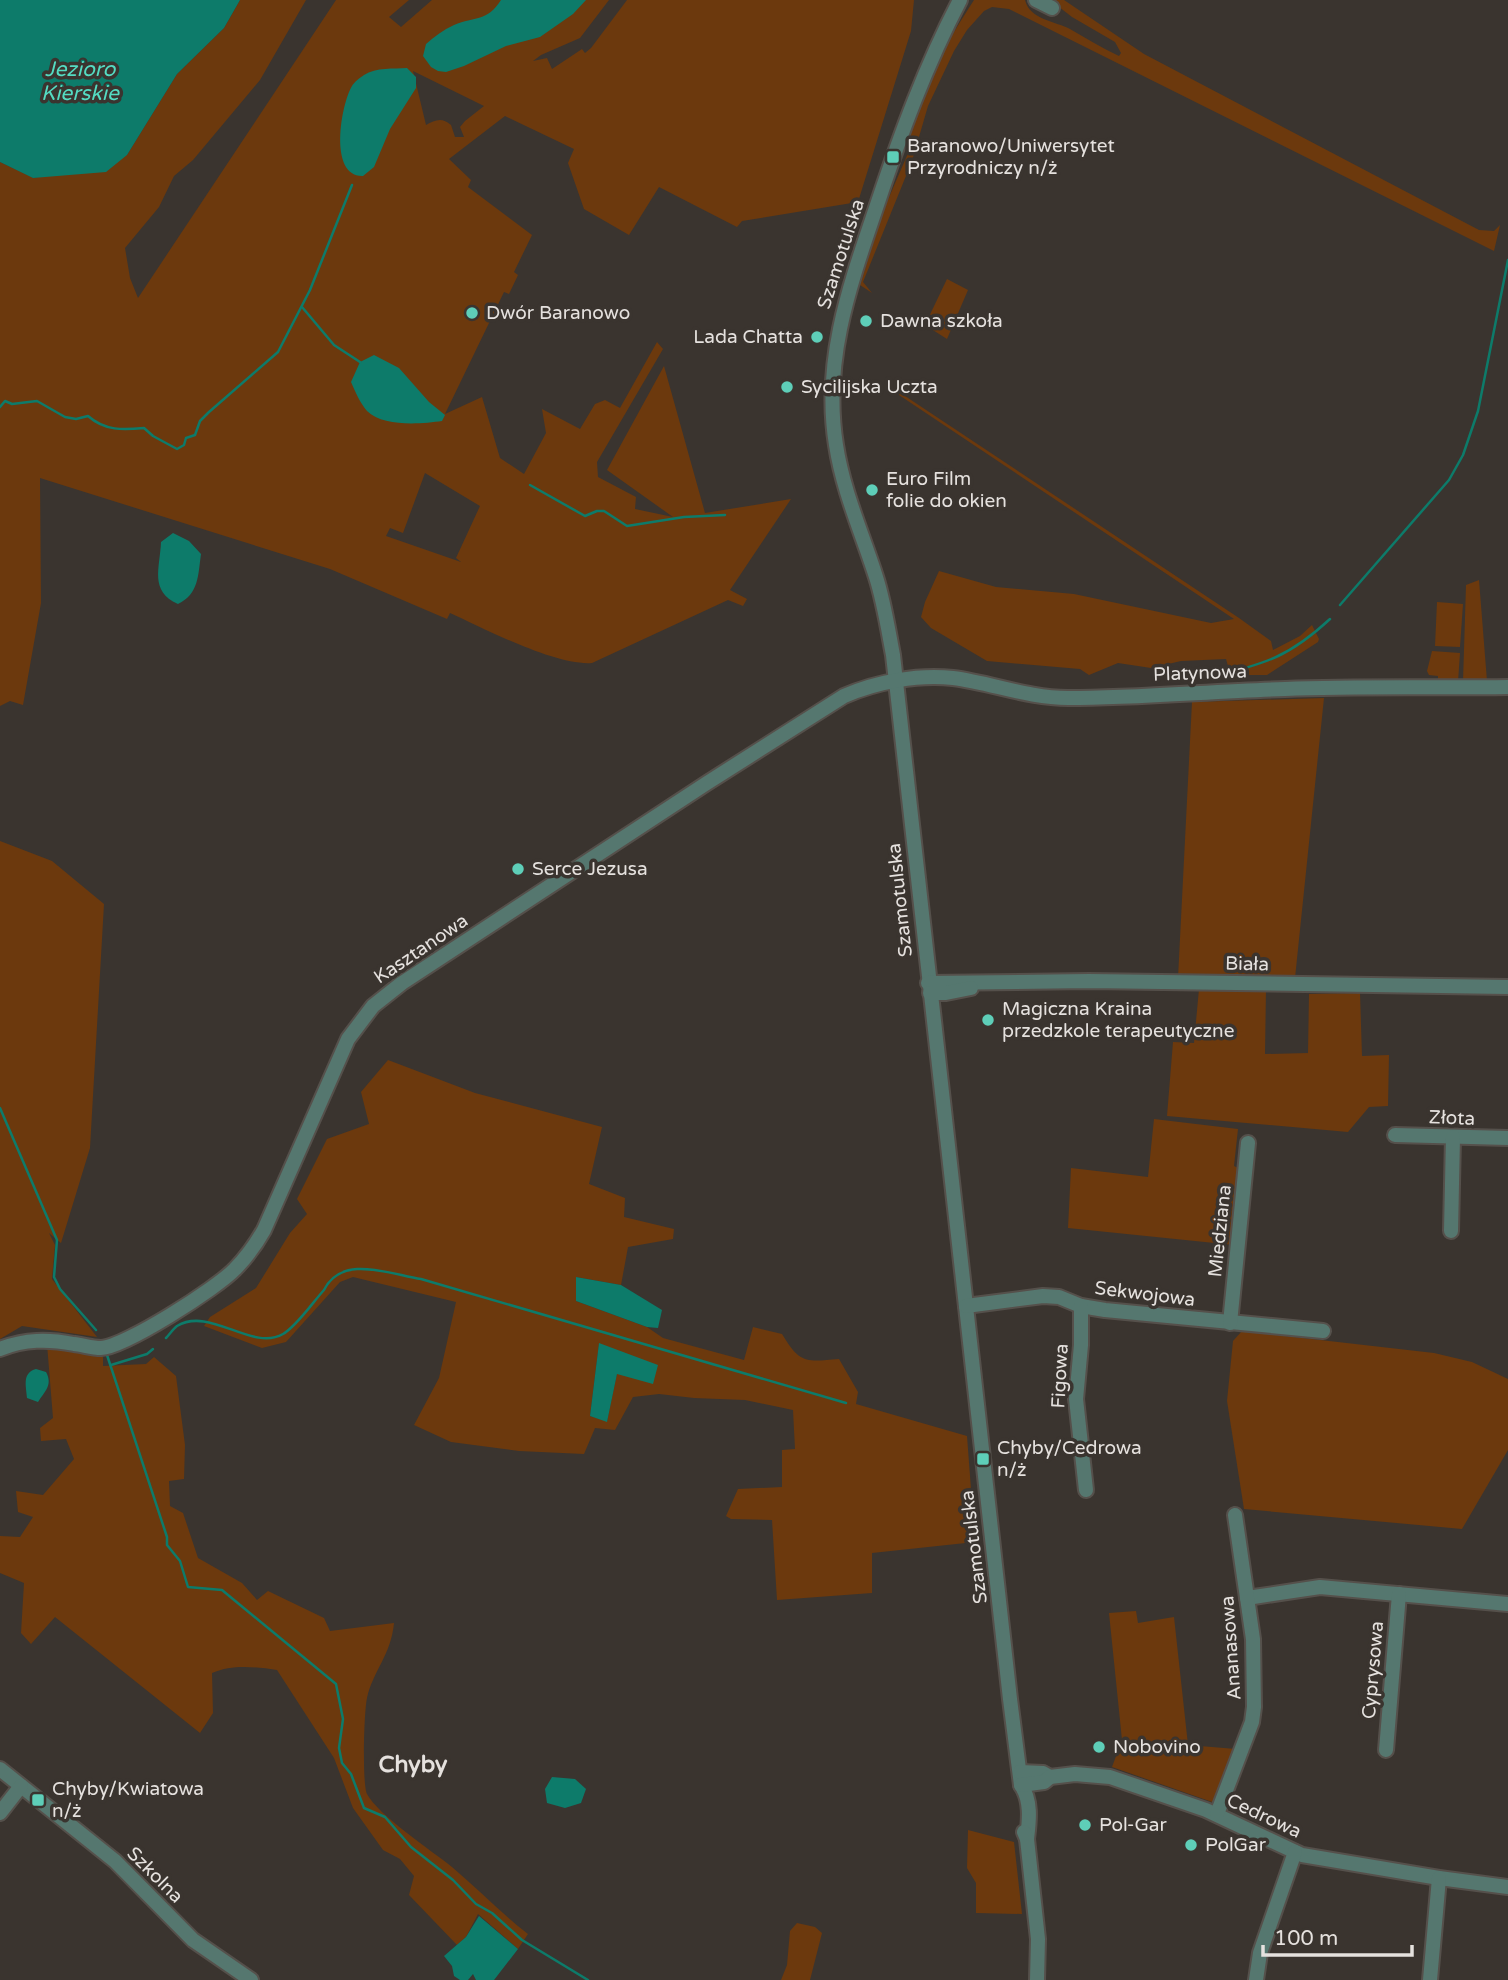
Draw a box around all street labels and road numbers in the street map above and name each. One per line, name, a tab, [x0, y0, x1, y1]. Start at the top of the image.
street label: Szamotulska	[813, 196, 869, 312]
street label: Platynowa	[1153, 660, 1247, 686]
street label: Szamotulska	[883, 842, 917, 958]
street label: Kasztanowa	[370, 910, 472, 988]
street label: Biała	[1225, 953, 1269, 975]
street label: Złota	[1428, 1106, 1476, 1130]
street label: Miedziana	[1204, 1184, 1236, 1278]
street label: Sekwojowa	[1093, 1277, 1197, 1311]
street label: Figowa	[1047, 1343, 1073, 1409]
street label: Szamotulska	[956, 1489, 992, 1605]
street label: Ananasowa	[1216, 1595, 1246, 1701]
street label: Cyprysowa	[1358, 1620, 1388, 1720]
street label: Cedrowa	[1223, 1789, 1305, 1843]
street label: Szkolna	[123, 1843, 187, 1907]

